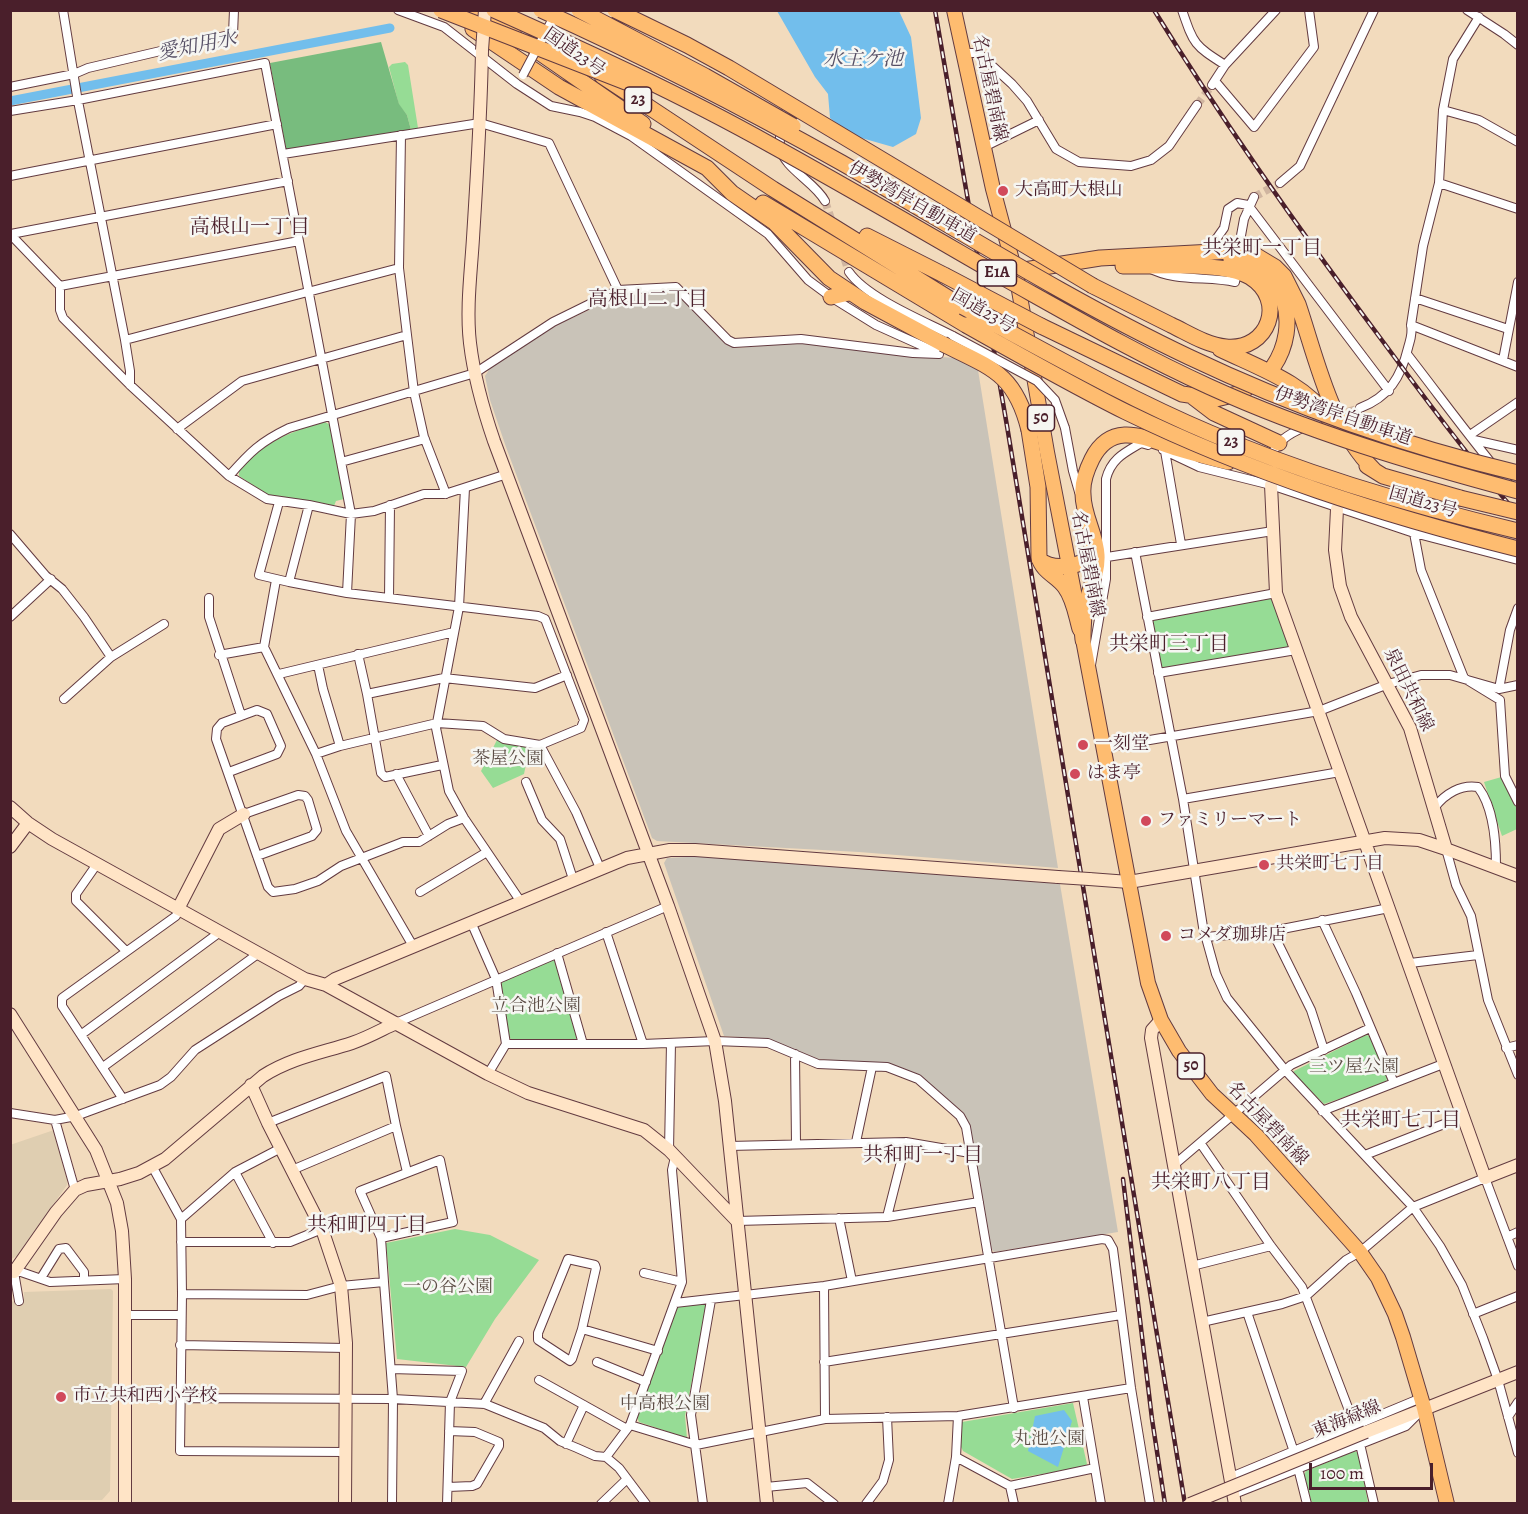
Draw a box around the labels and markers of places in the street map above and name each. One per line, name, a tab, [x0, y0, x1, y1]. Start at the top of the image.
place label: 大高町大根山	[1015, 180, 1123, 202]
marker: 大高町大根山	[996, 184, 1010, 198]
place label: 一刻堂	[1095, 734, 1149, 756]
marker: 一刻堂	[1076, 738, 1090, 752]
place label: はま亭	[1087, 763, 1141, 785]
marker: はま亭	[1068, 767, 1082, 781]
place label: ファミリーマート	[1158, 810, 1302, 832]
marker: ファミリーマート	[1139, 814, 1153, 828]
place label: 共栄町七丁目	[1276, 854, 1384, 876]
marker: 共栄町七丁目	[1257, 858, 1271, 872]
place label: コメダ珈琲店	[1178, 925, 1286, 947]
marker: コメダ珈琲店	[1159, 929, 1173, 943]
place label: 市立共和西小学校	[73, 1386, 217, 1408]
marker: 市立共和西小学校	[54, 1390, 68, 1404]

